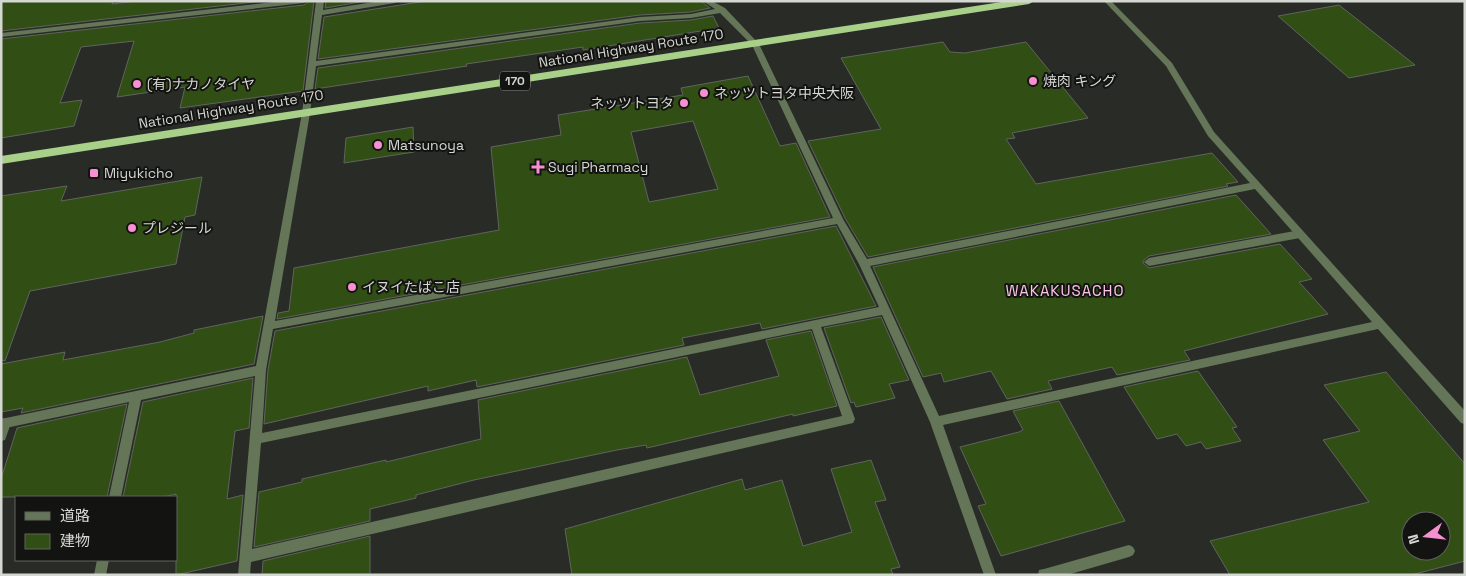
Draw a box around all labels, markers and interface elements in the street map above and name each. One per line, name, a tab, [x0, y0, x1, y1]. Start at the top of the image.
street label: National Highway Route 170	[537, 24, 725, 72]
road number: 170	[500, 72, 530, 90]
place label: 焼肉 キング	[1043, 72, 1116, 90]
place label: (有)ナカノタイヤ	[147, 75, 255, 93]
marker: 焼肉 キング	[1027, 75, 1039, 87]
marker: (有)ナカノタイヤ	[131, 78, 143, 90]
place label: ネッツトヨタ中央大阪	[714, 84, 854, 102]
street label: National Highway Route 170	[137, 85, 325, 133]
marker: ネッツトヨタ中央大阪	[698, 87, 710, 99]
place label: ネッツトヨタ	[590, 94, 674, 112]
marker: ネッツトヨタ	[678, 97, 690, 109]
place label: Matsunoya	[388, 136, 464, 154]
marker: Matsunoya	[372, 139, 384, 151]
place label: Sugi Pharmacy	[548, 158, 648, 176]
marker: Sugi Pharmacy	[532, 161, 544, 173]
place label: Miyukicho	[104, 164, 173, 182]
marker: Miyukicho	[88, 167, 100, 179]
place label: プレジール	[142, 219, 212, 237]
marker: プレジール	[126, 222, 138, 234]
place label: イヌイたばこ店	[362, 278, 460, 296]
marker: イヌイたばこ店	[346, 281, 358, 293]
district label: WAKAKUSACHO	[1006, 281, 1124, 300]
legend	[15, 496, 178, 561]
text: 道路	[60, 506, 90, 525]
north arrow	[1401, 511, 1451, 561]
text: 建物	[60, 531, 90, 550]
text: N	[1404, 532, 1423, 546]

